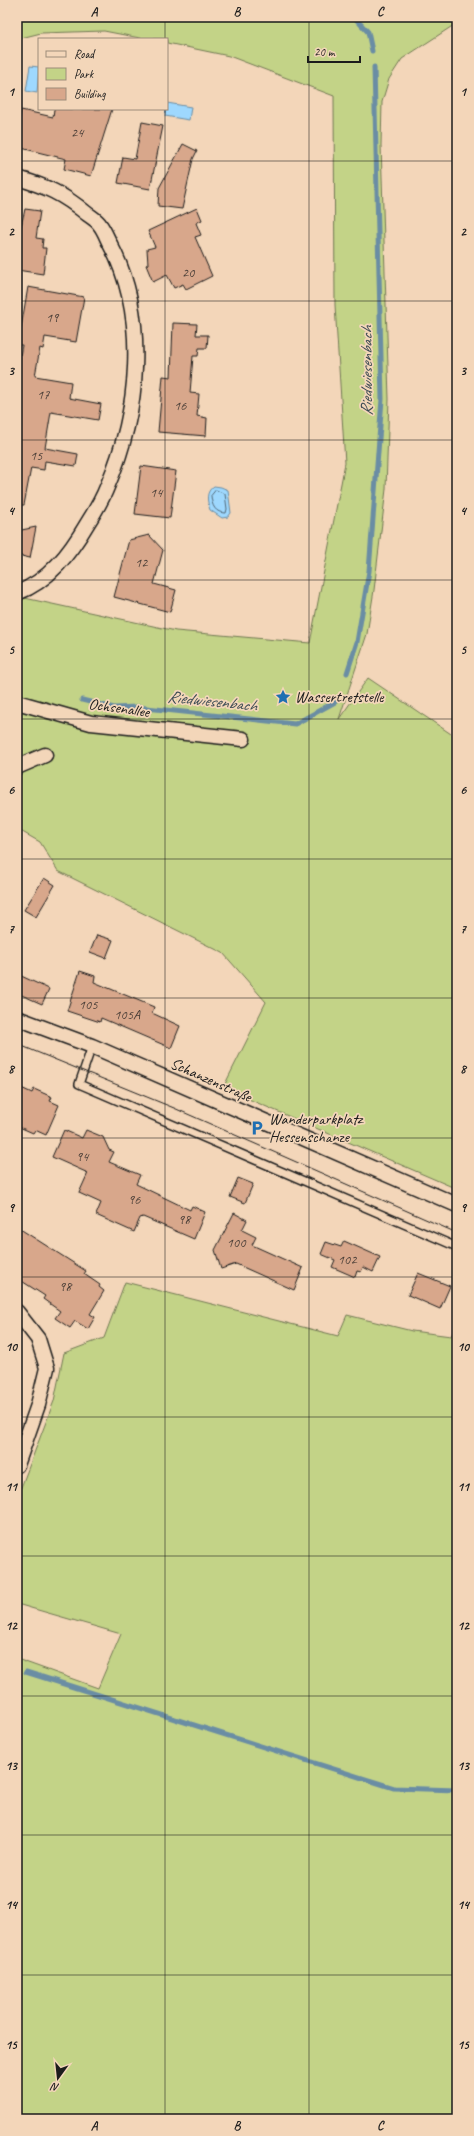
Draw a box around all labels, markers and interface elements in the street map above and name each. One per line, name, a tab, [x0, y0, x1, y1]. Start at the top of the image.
text: A	[91, 4, 99, 20]
text: B	[234, 4, 242, 20]
text: C	[377, 4, 385, 20]
legend	[38, 38, 168, 110]
scale bar	[308, 38, 360, 64]
text: 20 m	[314, 44, 336, 60]
text: Road	[74, 46, 96, 62]
text: Park	[74, 66, 95, 82]
text: 1	[8, 84, 16, 100]
text: 1	[460, 84, 468, 100]
text: Building	[74, 86, 106, 102]
house number: 24	[71, 124, 85, 141]
text: 2	[8, 224, 15, 240]
text: 2	[460, 224, 467, 240]
house number: 20	[182, 264, 196, 281]
house number: 19	[46, 309, 60, 326]
water label: Riedwiesenbach	[356, 325, 377, 416]
text: 3	[8, 363, 15, 379]
text: 3	[460, 363, 467, 379]
house number: 17	[37, 386, 50, 403]
house number: 16	[174, 397, 187, 414]
house number: 15	[30, 447, 43, 464]
house number: 14	[150, 484, 164, 501]
text: 4	[8, 503, 16, 519]
text: 4	[460, 503, 468, 519]
house number: 12	[135, 554, 149, 571]
text: 5	[8, 642, 15, 658]
text: 5	[460, 642, 467, 658]
water label: Riedwiesenbach	[166, 686, 259, 716]
place label: Wassertretstelle	[295, 687, 385, 707]
place icon: Wassertretstelle	[274, 688, 292, 706]
street label: Ochsenallee	[87, 694, 152, 722]
text: 6	[8, 782, 15, 798]
text: 6	[460, 782, 467, 798]
text: 7	[8, 921, 15, 937]
text: 7	[460, 921, 467, 937]
house number: 105	[79, 996, 98, 1013]
house number: 105A	[114, 1006, 141, 1023]
street label: Schanzenstraße	[167, 1053, 256, 1107]
text: 8	[8, 1061, 16, 1077]
text: 8	[460, 1061, 468, 1077]
place label: Wanderparkplatz Hessenschanze	[269, 1109, 364, 1147]
parking icon: Wanderparkplatz Hessenschanze	[248, 1119, 266, 1137]
house number: 94	[76, 1148, 90, 1165]
house number: 96	[128, 1191, 141, 1208]
text: 9	[8, 1200, 15, 1216]
text: 9	[460, 1200, 467, 1216]
house number: 98	[178, 1211, 192, 1228]
house number: 100	[227, 1234, 247, 1251]
house number: 102	[338, 1251, 358, 1268]
house number: 98	[59, 1278, 73, 1295]
text: 10	[5, 1339, 18, 1355]
text: 10	[457, 1339, 470, 1355]
text: 11	[5, 1479, 19, 1495]
text: 11	[457, 1479, 471, 1495]
text: 12	[5, 1618, 18, 1634]
text: 12	[457, 1618, 470, 1634]
text: 13	[5, 1758, 18, 1774]
text: 13	[457, 1758, 470, 1774]
text: 14	[5, 1897, 19, 1913]
text: 14	[457, 1897, 471, 1913]
text: 15	[5, 2037, 18, 2053]
text: 15	[457, 2037, 470, 2053]
north arrow	[38, 2058, 78, 2098]
text: N	[48, 2079, 61, 2095]
text: A	[91, 2118, 99, 2134]
text: B	[234, 2118, 242, 2134]
text: C	[377, 2118, 385, 2134]

